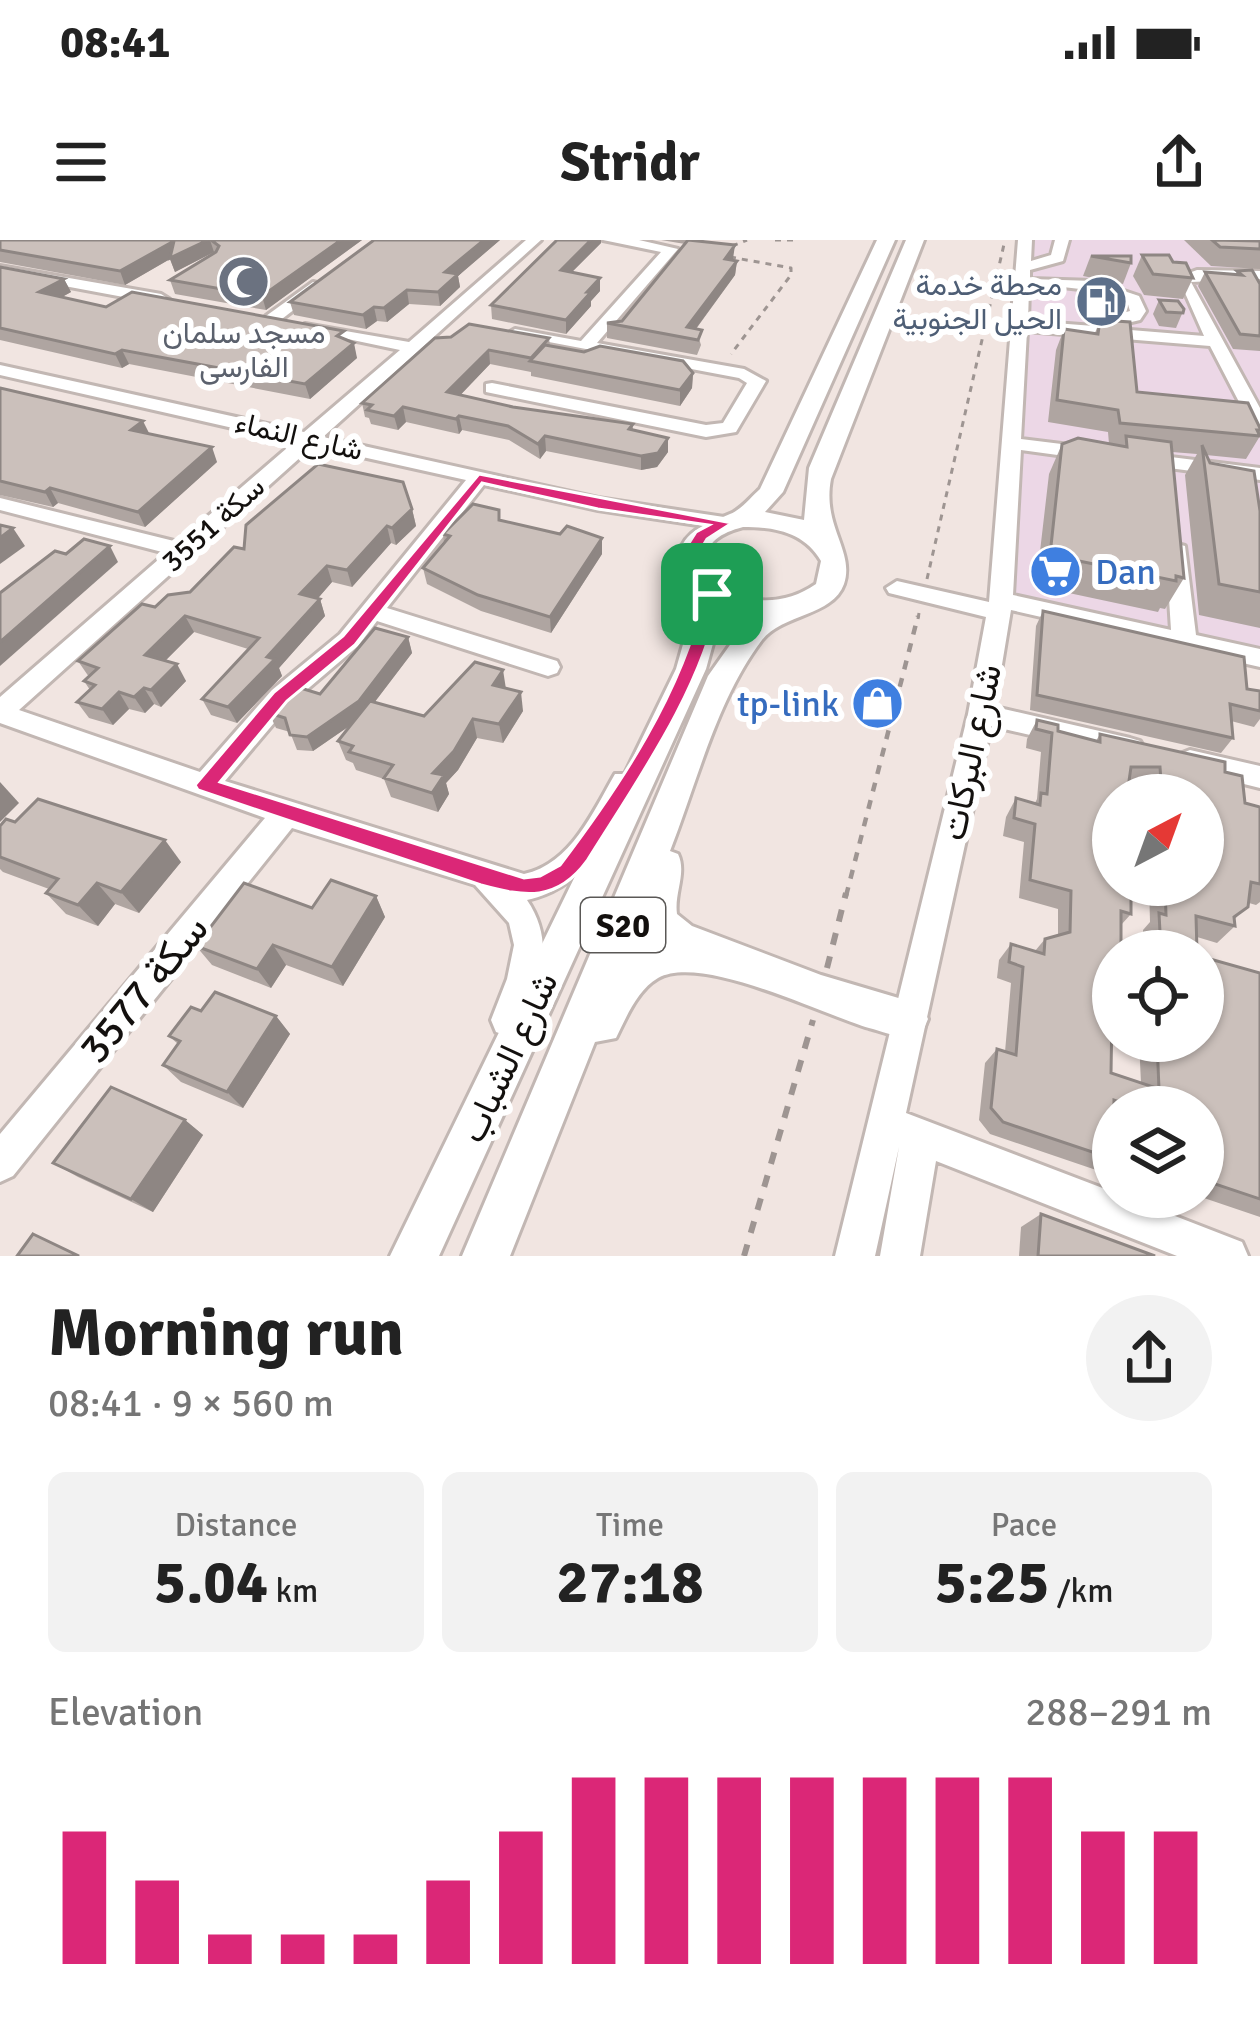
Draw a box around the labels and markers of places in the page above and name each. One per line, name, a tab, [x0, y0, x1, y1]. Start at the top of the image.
mosque icon: مسجد سلمان الفارسى	[216, 253, 272, 309]
place label: محطة خدمة الحيل الجنوبية	[893, 267, 1062, 338]
fuel station icon: محطة خدمة الحيل الجنوبية	[1073, 274, 1129, 330]
place label: مسجد سلمان الفارسى	[163, 315, 325, 386]
pin	[661, 543, 763, 645]
supermarket icon: Dan	[1028, 543, 1084, 599]
place label: Dan	[1095, 550, 1156, 595]
shop icon: tp-link	[850, 675, 906, 731]
place label: tp-link	[737, 682, 839, 727]

